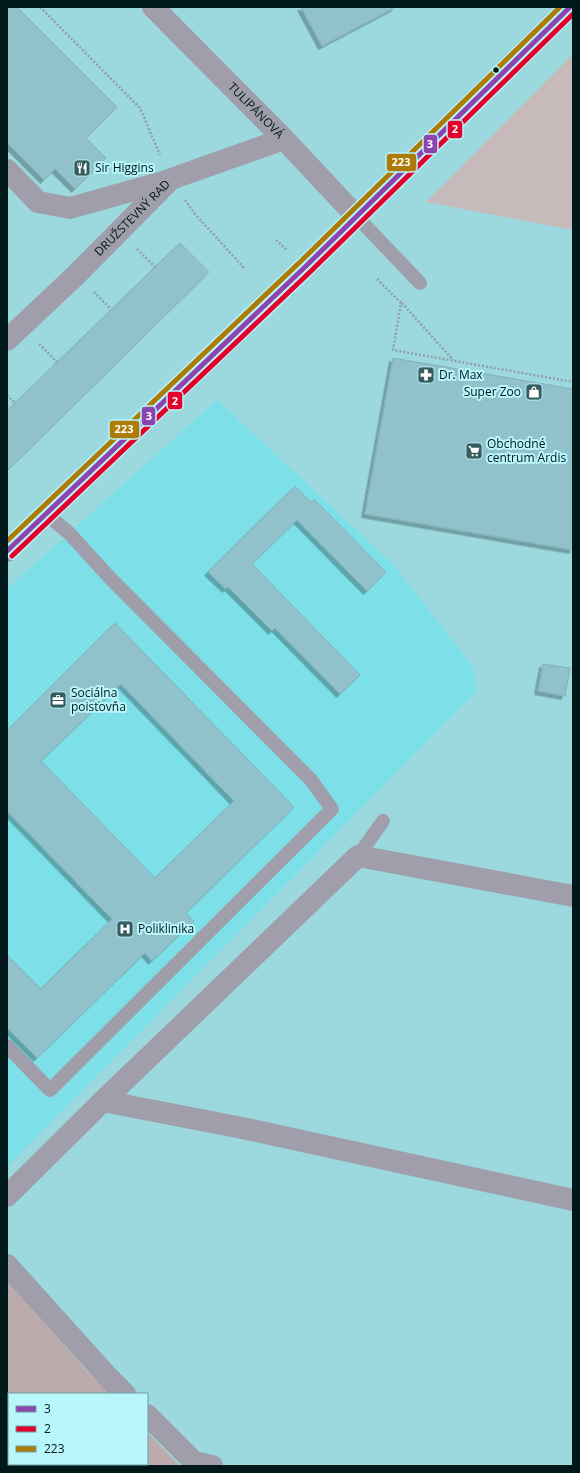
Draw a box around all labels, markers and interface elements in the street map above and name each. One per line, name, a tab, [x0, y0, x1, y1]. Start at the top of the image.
unlabelled marker	[491, 65, 501, 75]
street label: TULIPÁNOVÁ	[224, 78, 288, 142]
line badge: 2	[447, 120, 463, 139]
text: 2	[452, 121, 458, 136]
line badge: 3	[423, 134, 438, 154]
text: 3	[427, 136, 433, 151]
line badge: 223	[386, 153, 417, 172]
text: 223	[392, 154, 410, 169]
restaurant icon: Sir Higgins	[72, 158, 92, 178]
place label: Sir Higgins	[95, 159, 154, 176]
street label: DRUŽSTEVNÝ RAD	[90, 176, 174, 260]
pharmacy icon: Dr. Max	[416, 365, 436, 385]
place label: Dr. Max	[439, 366, 483, 383]
shop icon: Super Zoo	[524, 382, 544, 402]
place label: Super Zoo	[464, 383, 521, 400]
line badge: 2	[167, 391, 183, 410]
text: 2	[172, 393, 178, 408]
line badge: 3	[141, 406, 156, 426]
text: 3	[146, 408, 152, 423]
line badge: 223	[109, 420, 140, 439]
text: 223	[115, 421, 133, 436]
place label: Obchodné centrum Ardis	[487, 435, 566, 466]
supermarket icon: Obchodné centrum Ardis	[464, 441, 484, 461]
place label: Sociálna poisťovňa	[71, 684, 126, 715]
office icon: Sociálna poisťovňa	[48, 690, 68, 710]
hospital icon: Poliklinika	[115, 919, 135, 939]
place label: Poliklinika	[138, 920, 194, 937]
legend	[8, 1393, 148, 1465]
text: 3	[44, 1400, 51, 1417]
text: 2	[44, 1420, 51, 1437]
text: 223	[44, 1440, 65, 1457]

